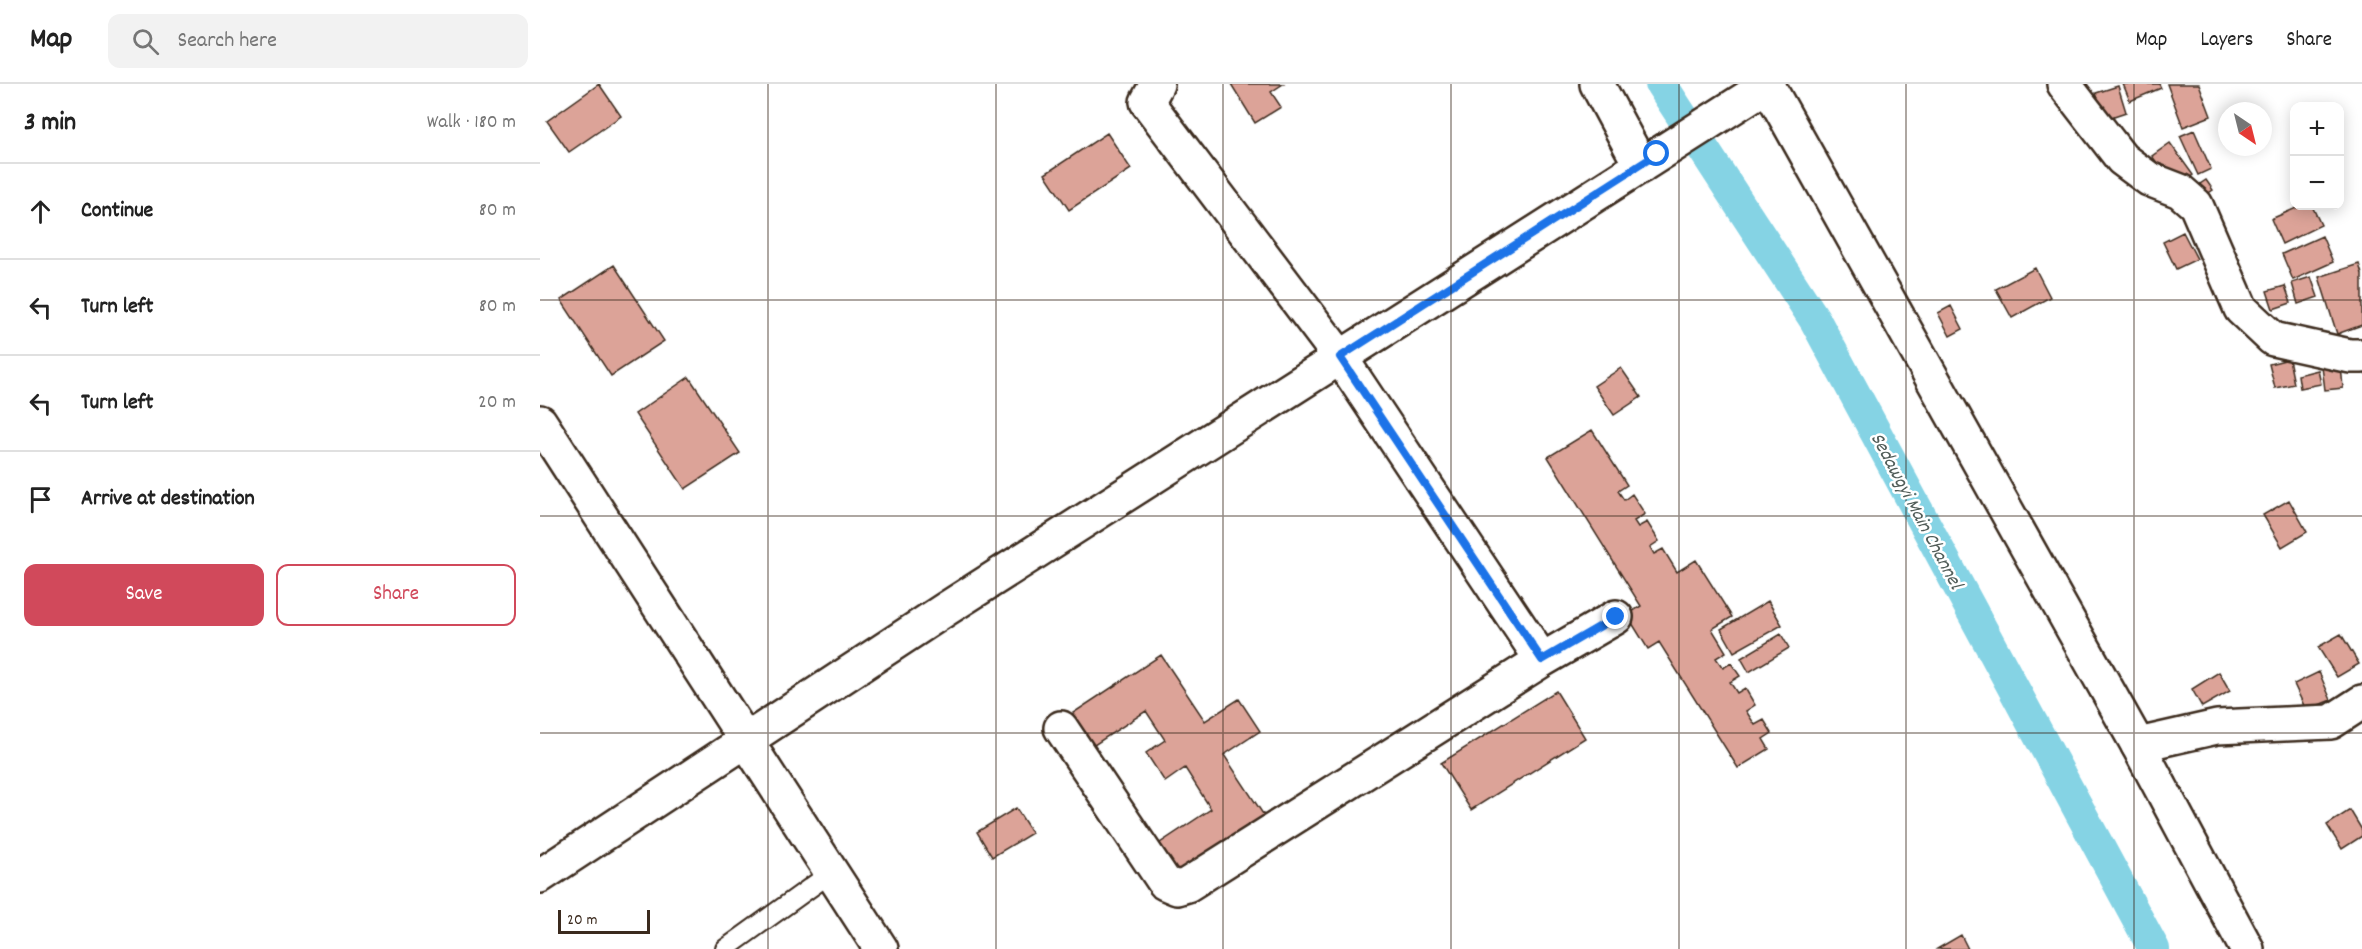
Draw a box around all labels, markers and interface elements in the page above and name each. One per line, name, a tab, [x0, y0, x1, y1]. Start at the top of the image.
search box	[108, 14, 528, 68]
text: Map	[30, 21, 72, 61]
icon: search	[129, 25, 162, 58]
text: Search here	[177, 26, 277, 57]
text: Map	[2136, 26, 2167, 56]
text: Layers	[2200, 26, 2253, 56]
text: Share	[2286, 26, 2332, 56]
north arrow	[2218, 102, 2272, 156]
map controls	[2290, 102, 2344, 210]
button: +	[2290, 102, 2344, 156]
text: 3 min	[24, 105, 76, 142]
text: Walk · 180 m	[427, 109, 516, 137]
route start	[1643, 140, 1669, 166]
button: −	[2290, 156, 2344, 210]
icon: ahead	[24, 195, 57, 228]
text: Continue	[81, 196, 153, 227]
text: 80 m	[479, 197, 516, 225]
icon: left	[24, 291, 57, 324]
text: Turn left	[81, 292, 153, 323]
text: 80 m	[479, 293, 516, 321]
icon: left	[24, 387, 57, 420]
text: Turn left	[81, 388, 153, 419]
text: 20 m	[478, 389, 516, 417]
water label: Sedawgyi Main Channel	[1862, 428, 1969, 597]
icon: arrive	[24, 483, 57, 516]
text: Arrive at destination	[81, 484, 255, 515]
button: Save	[24, 564, 264, 626]
button: Share	[276, 564, 516, 626]
route end	[1602, 603, 1628, 629]
scale bar	[558, 907, 650, 934]
text: 20 m	[567, 909, 597, 932]

